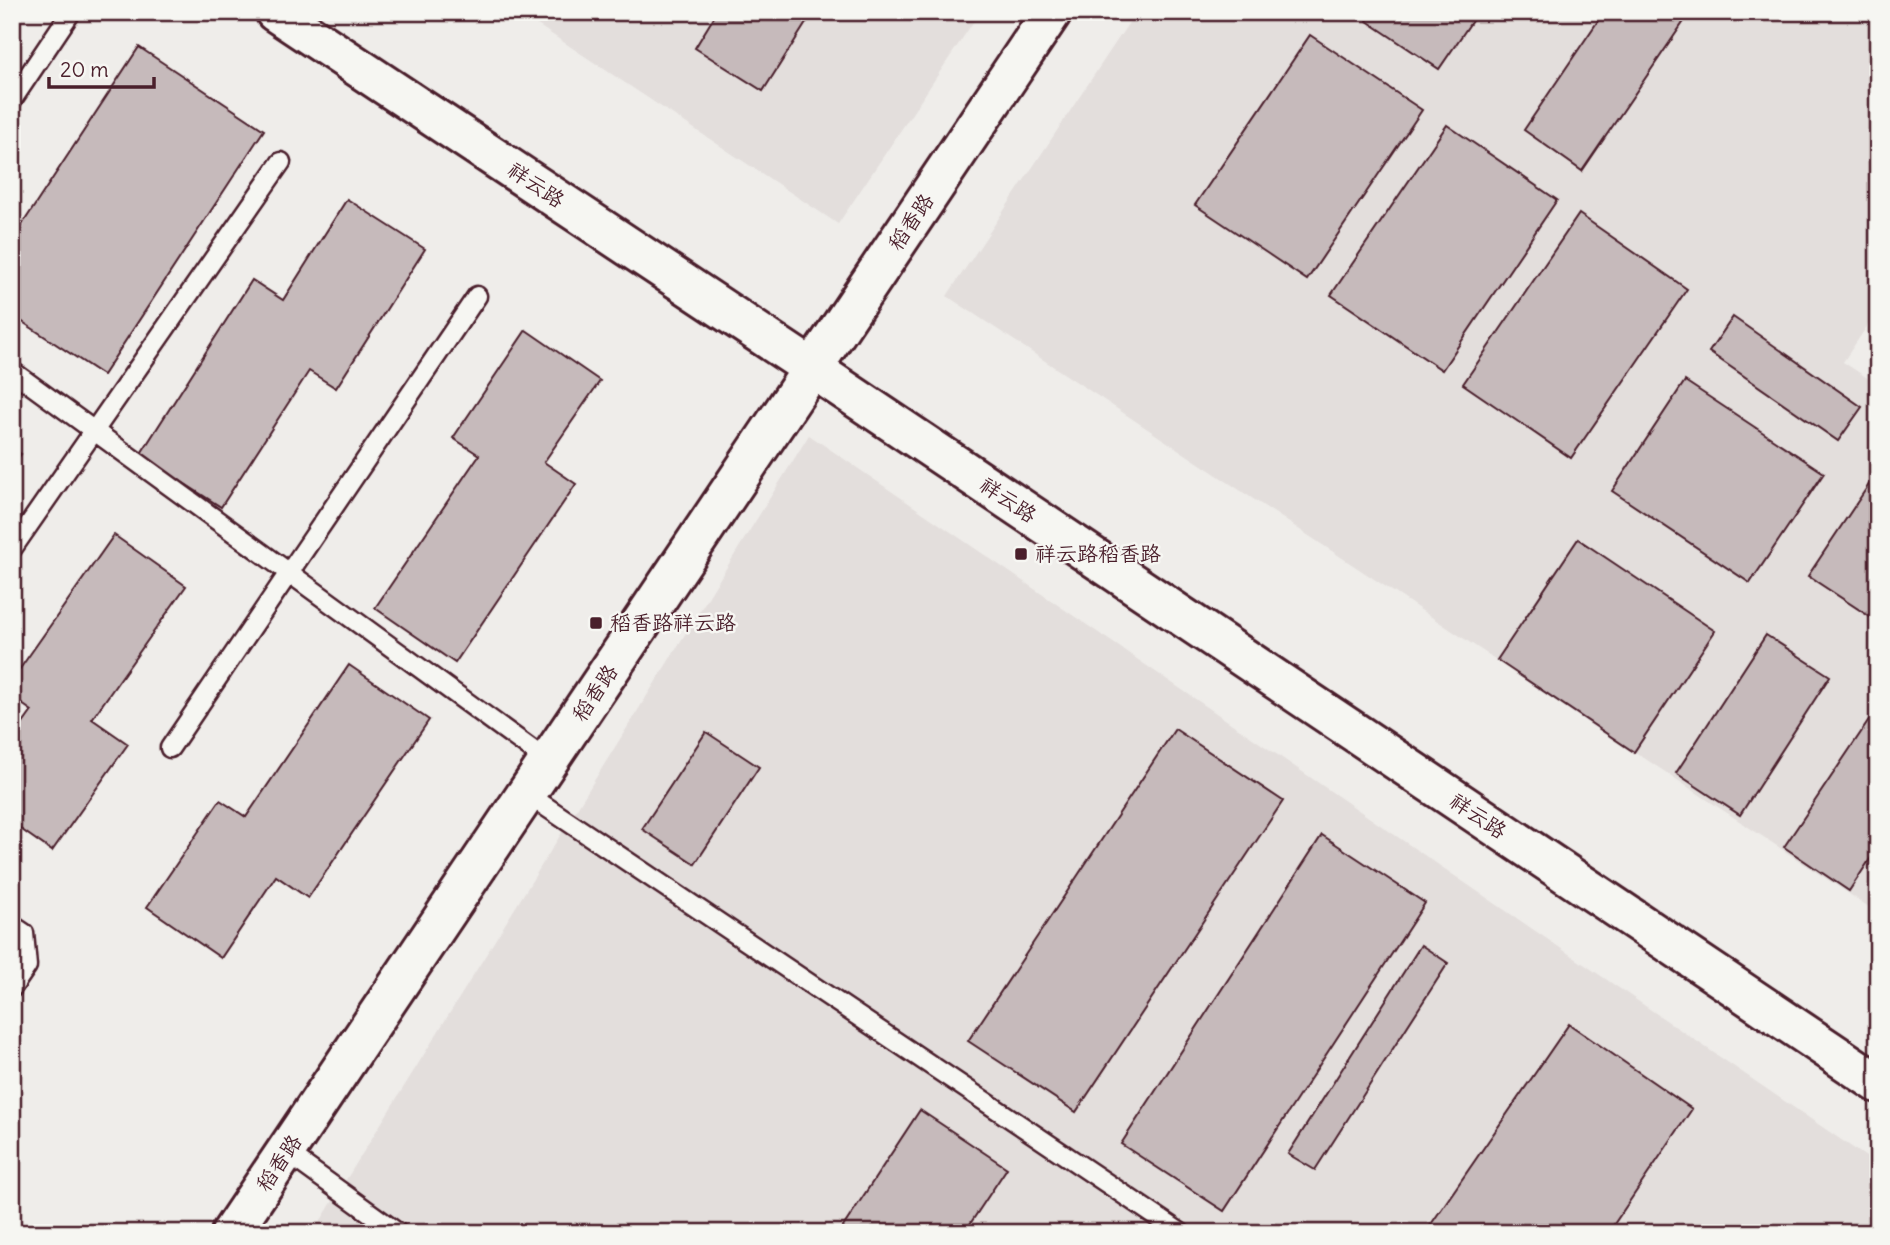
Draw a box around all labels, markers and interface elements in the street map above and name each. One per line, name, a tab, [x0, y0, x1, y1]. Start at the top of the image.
scale bar	[49, 46, 154, 90]
text: 20 m	[60, 56, 109, 83]
street label: 祥云路	[503, 156, 570, 213]
street label: 稻香路	[882, 188, 939, 255]
street label: 祥云路	[975, 471, 1042, 528]
place label: 祥云路稻香路	[1035, 540, 1161, 567]
marker: 祥云路稻香路	[1013, 546, 1029, 562]
place label: 稻香路祥云路	[610, 609, 736, 636]
marker: 稻香路祥云路	[588, 615, 604, 631]
street label: 稻香路	[566, 659, 623, 726]
street label: 祥云路	[1445, 787, 1512, 844]
street label: 稻香路	[250, 1129, 307, 1196]

